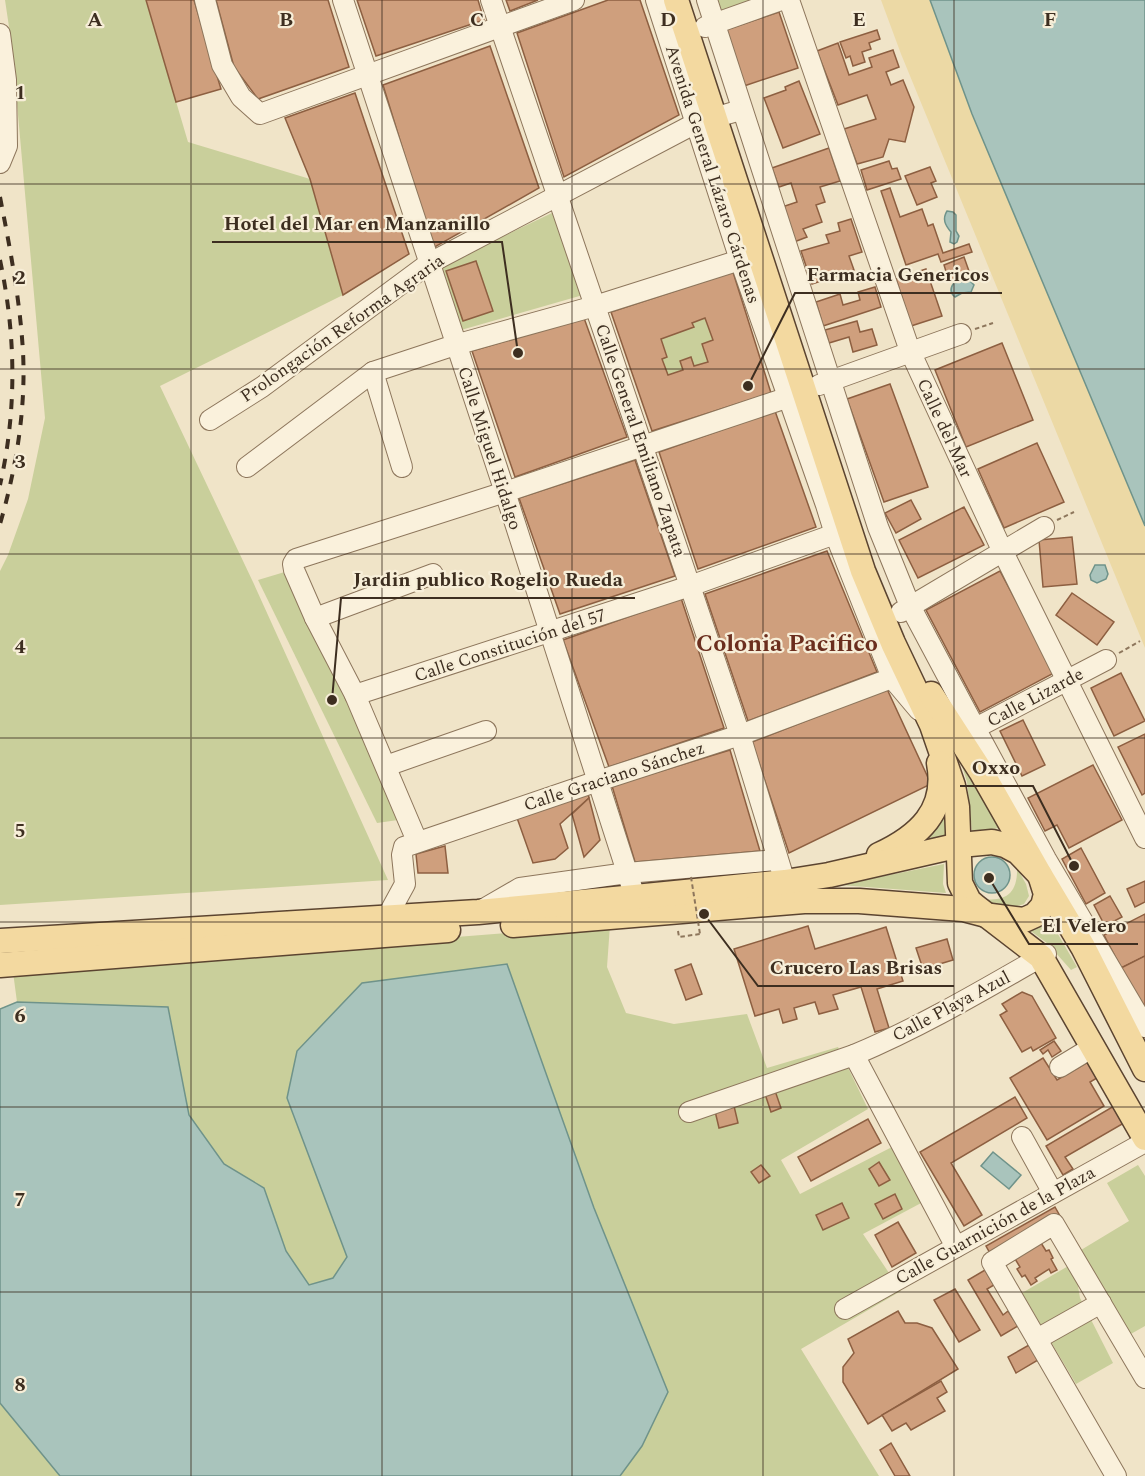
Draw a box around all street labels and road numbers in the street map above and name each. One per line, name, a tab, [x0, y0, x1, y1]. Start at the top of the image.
street label: Avenida General Lázaro Cárdenas	[658, 41, 767, 307]
street label: Prolongación Reforma Agraria	[235, 247, 450, 409]
street label: Calle General Emiliano Zapata	[588, 320, 693, 561]
street label: Calle Miguel Hidalgo	[450, 363, 529, 533]
street label: Calle del Mar	[910, 374, 979, 483]
street label: Calle Constitución del 57	[411, 602, 610, 689]
street label: Calle Lizarde	[982, 661, 1088, 734]
street label: Calle Graciano Sánchez	[520, 734, 708, 819]
street label: Calle Playa Azul	[887, 964, 1015, 1049]
street label: Calle Guarnición de la Plaza	[890, 1159, 1100, 1292]

